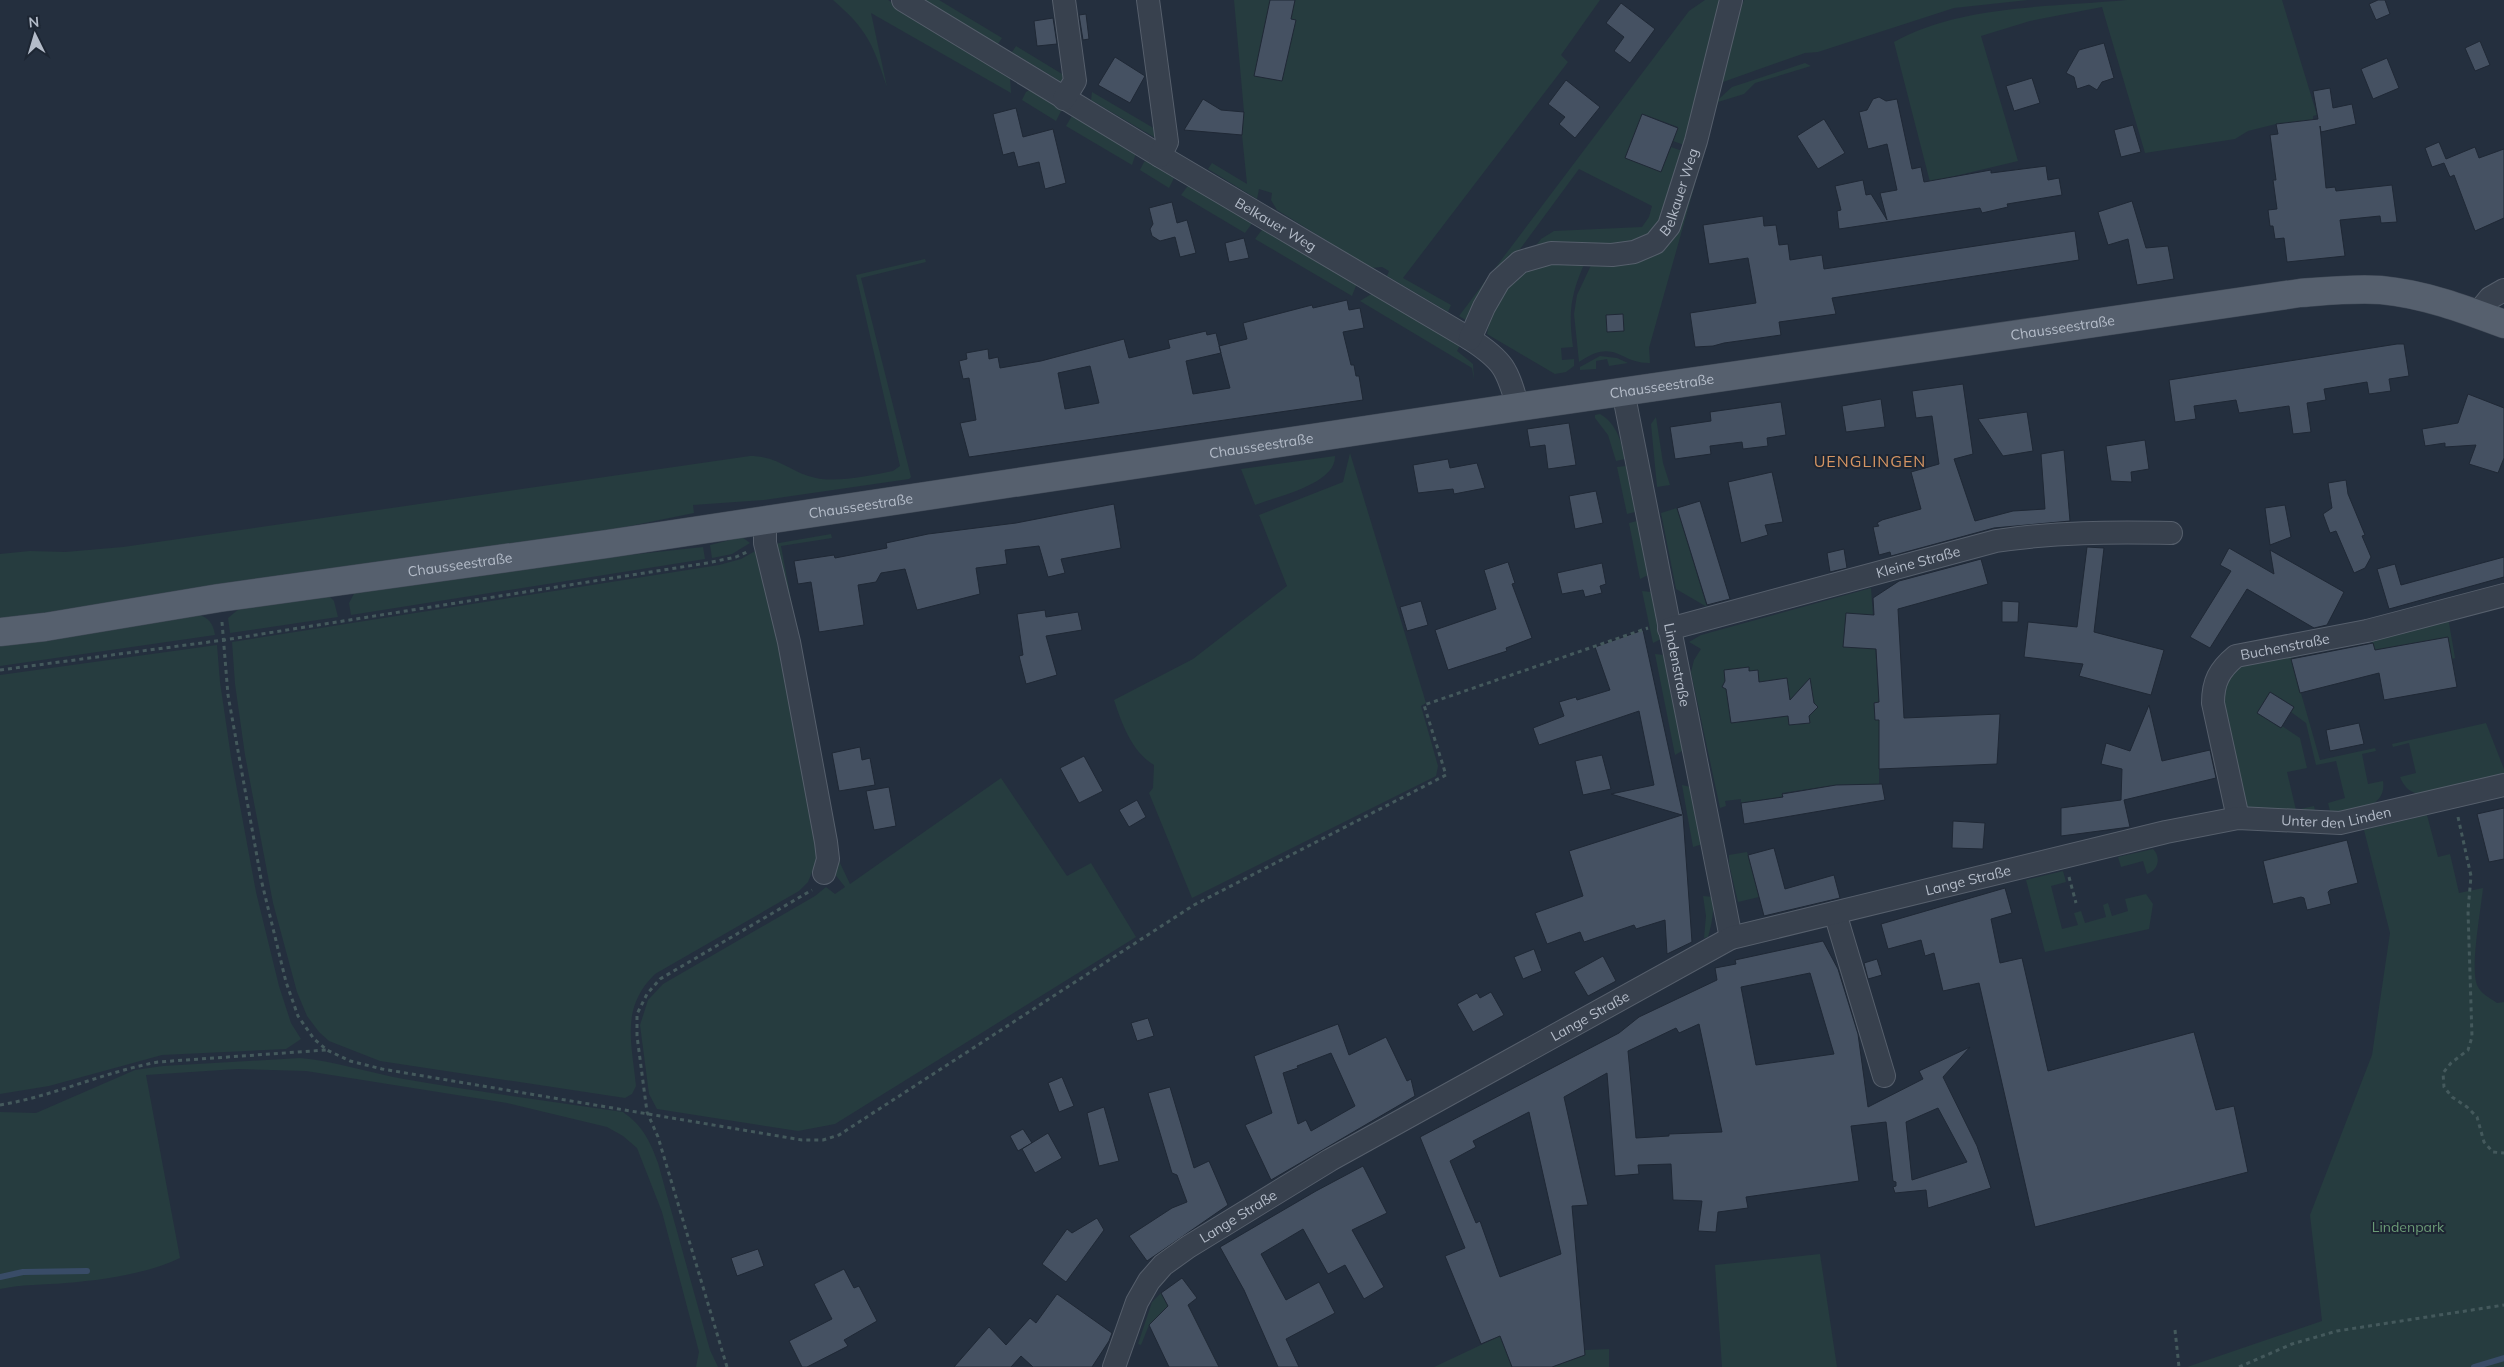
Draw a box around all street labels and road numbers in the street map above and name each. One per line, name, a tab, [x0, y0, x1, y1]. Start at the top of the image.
street label: Belkauer Weg	[1655, 146, 1702, 240]
street label: Belkauer Weg	[1232, 193, 1320, 255]
street label: Chausseestraße	[2009, 311, 2116, 344]
street label: Chausseestraße	[1608, 370, 1715, 403]
street label: Chausseestraße	[1208, 429, 1315, 462]
street label: Chausseestraße	[807, 489, 914, 523]
street label: Kleine Straße	[1874, 542, 1962, 582]
street label: Chausseestraße	[407, 548, 513, 581]
street label: Lindenstraße	[1660, 621, 1694, 708]
street label: Buchenstraße	[2239, 629, 2331, 664]
street label: Unter den Linden	[2281, 802, 2393, 832]
street label: Lange Straße	[1923, 861, 2013, 899]
street label: Lange Straße	[1547, 987, 1633, 1045]
street label: Lange Straße	[1196, 1186, 1280, 1247]

